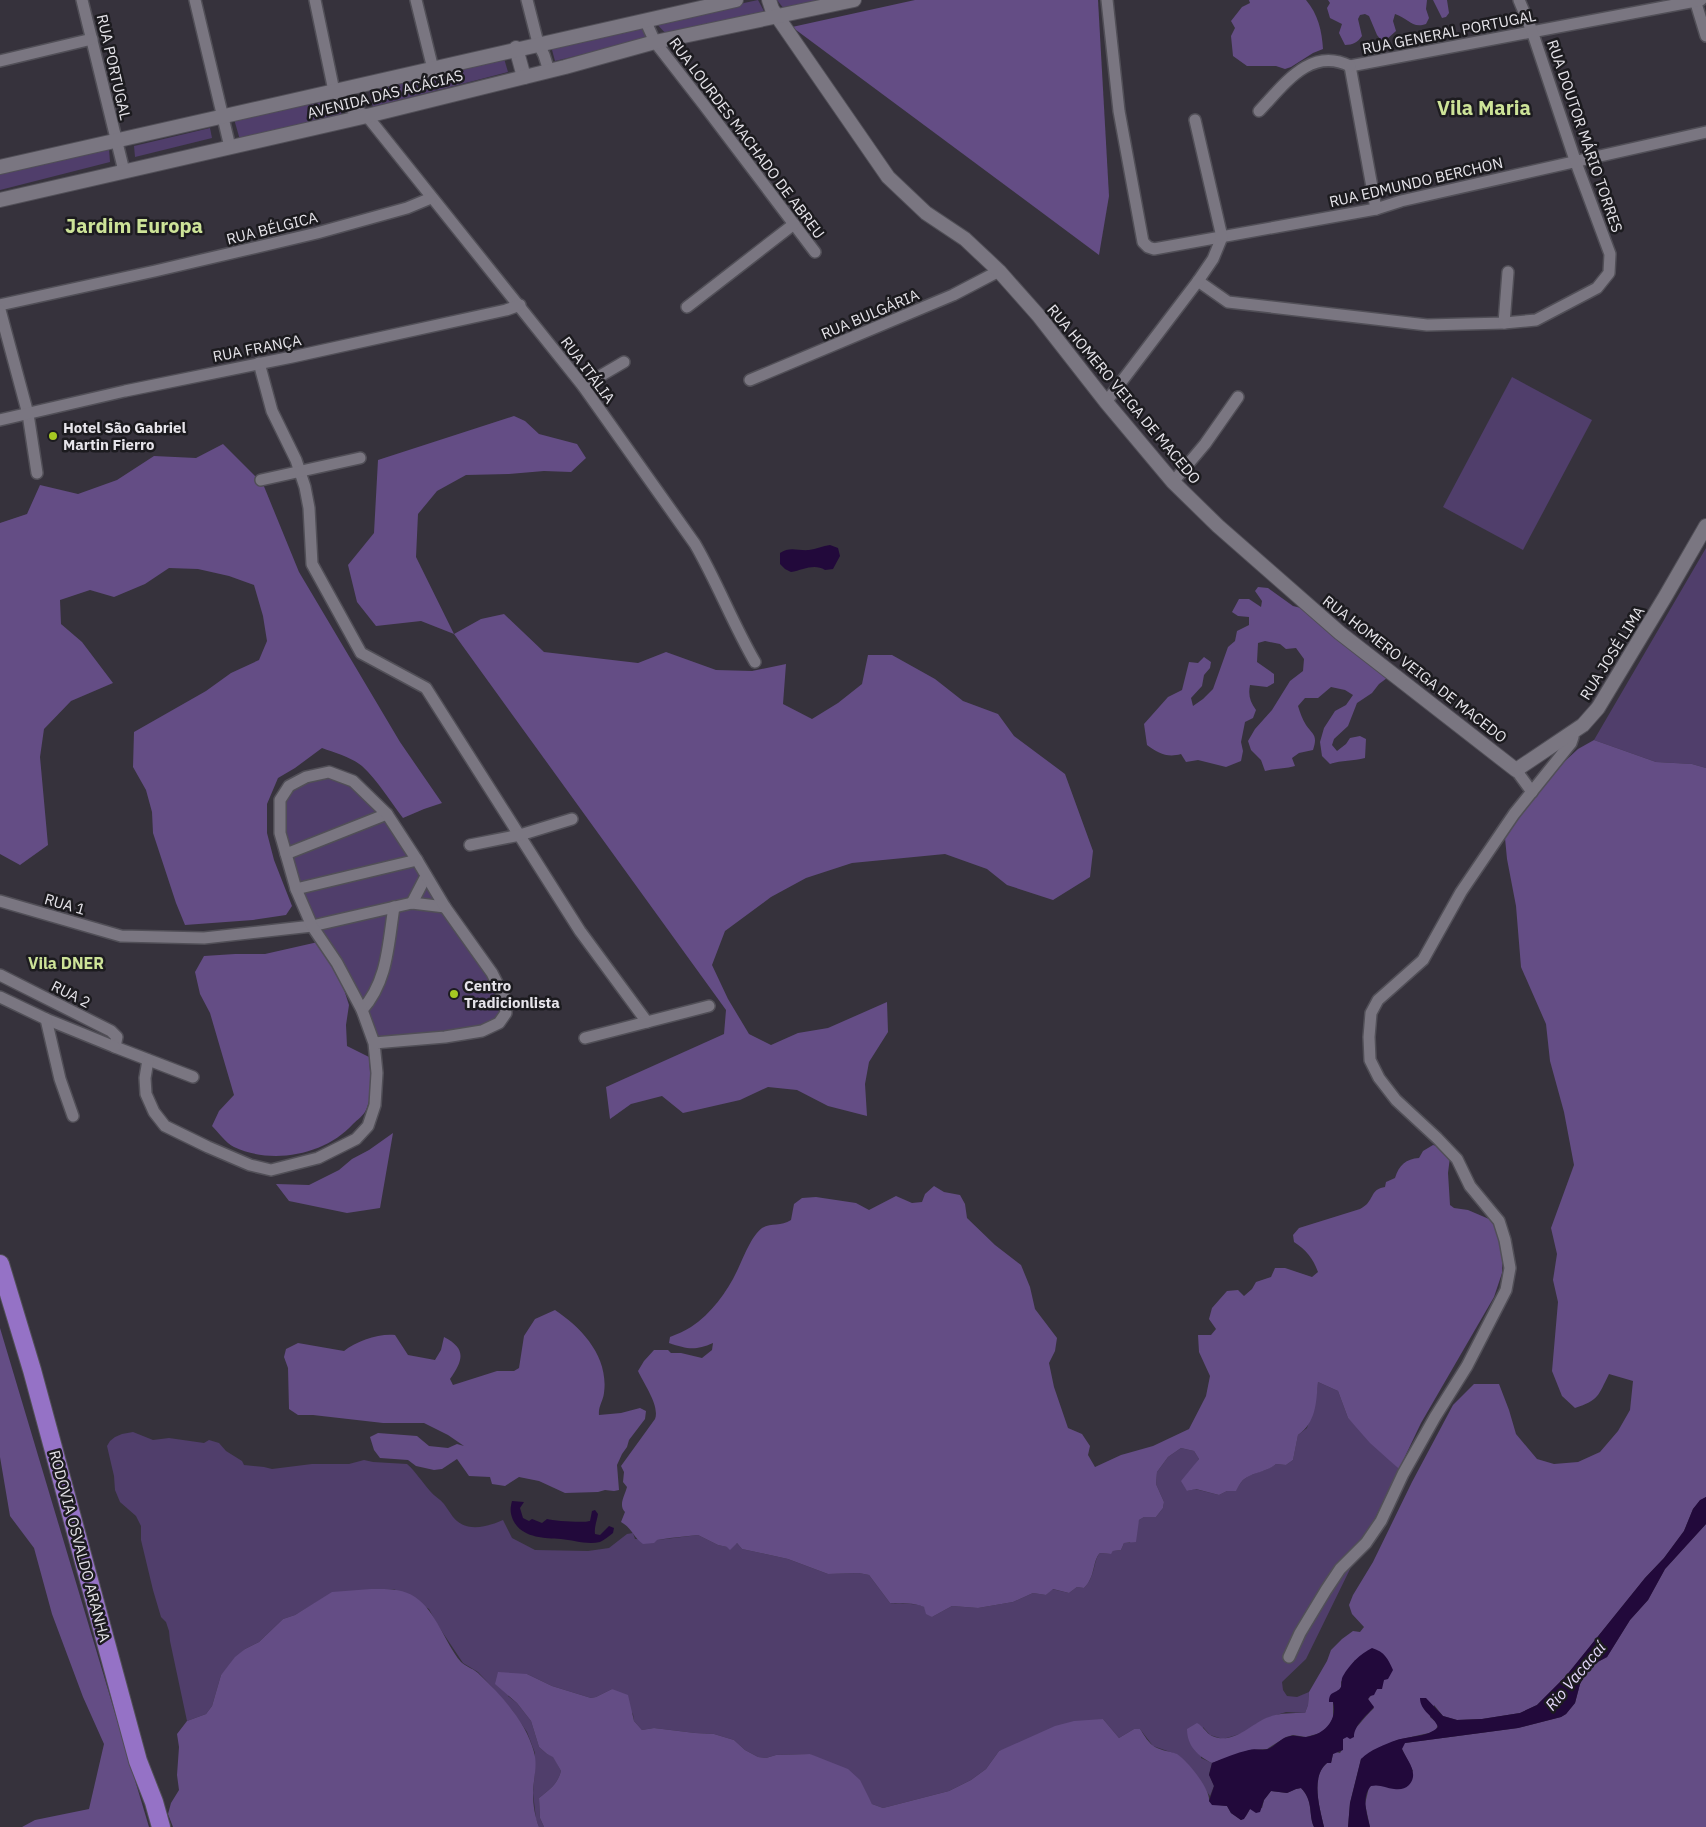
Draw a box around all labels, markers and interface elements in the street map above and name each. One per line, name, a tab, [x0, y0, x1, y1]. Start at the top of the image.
street label: RUA GENERAL PORTUGAL	[1361, 6, 1538, 58]
street label: RUA PORTUGAL	[93, 12, 135, 122]
street label: RUA LOURDES MACHADO DE ABREU	[665, 34, 829, 242]
street label: RUA DOUTOR MÁRIO TORRES	[1543, 37, 1627, 235]
street label: AVENIDA DAS ACÁCIAS	[305, 65, 465, 123]
district label: Vila Maria	[1437, 94, 1531, 121]
street label: RUA EDMUNDO BERCHON	[1327, 153, 1505, 211]
street label: RUA BÉLGICA	[224, 207, 320, 249]
district label: Jardim Europa	[65, 212, 203, 239]
street label: RUA BULGÁRIA	[818, 285, 922, 343]
street label: RUA HOMERO VEIGA DE MACEDO	[1043, 300, 1205, 488]
street label: RUA FRANÇA	[211, 330, 303, 366]
street label: RUA ITÁLIA	[557, 333, 620, 407]
place label: Hotel São Gabriel Martin Fierro	[63, 418, 187, 454]
marker: Hotel São Gabriel Martin Fierro	[47, 430, 59, 442]
street label: RUA HOMERO VEIGA DE MACEDO	[1319, 591, 1511, 747]
street label: RUA JOSÉ LIMA	[1576, 602, 1649, 703]
street label: RUA 1	[42, 889, 88, 919]
district label: Vila DNER	[28, 953, 104, 973]
street label: RUA 2	[48, 976, 94, 1012]
place label: Centro Tradicionlista	[464, 976, 560, 1012]
marker: Centro Tradicionlista	[448, 988, 460, 1000]
street label: RODOVIA OSVALDO ARANHA	[45, 1448, 115, 1644]
water label: Rio Vacacaí	[1541, 1636, 1611, 1714]

